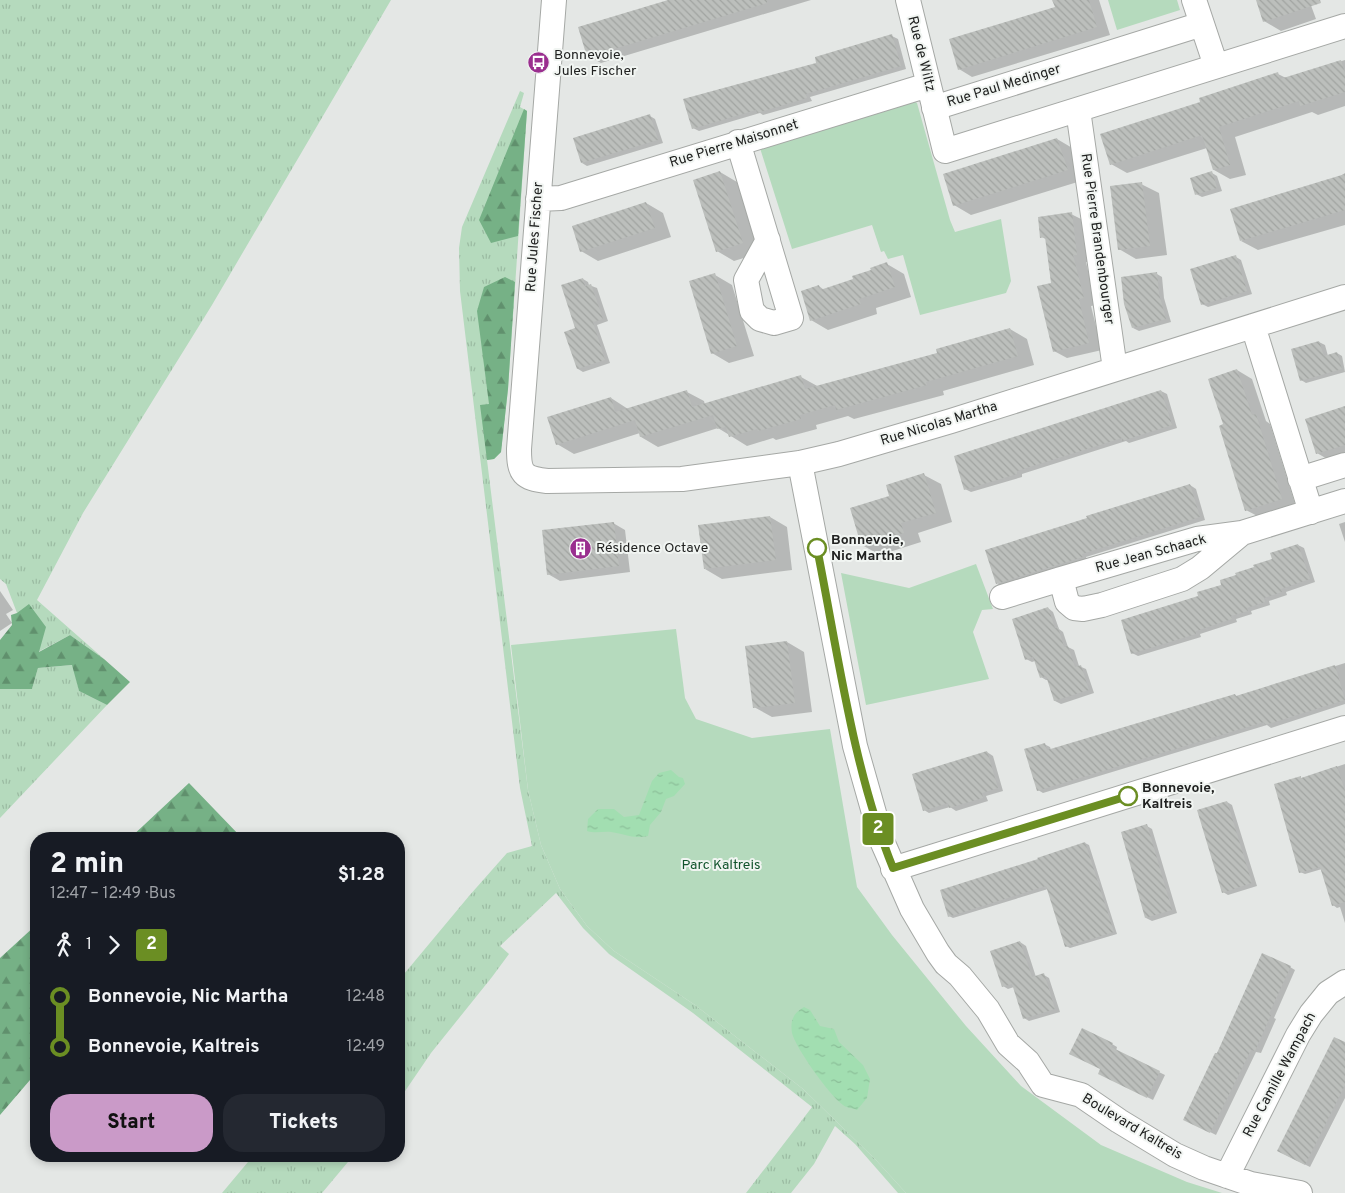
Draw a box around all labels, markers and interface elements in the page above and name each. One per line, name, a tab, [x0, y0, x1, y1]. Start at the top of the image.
street label: Rue de Wiltz	[903, 14, 939, 94]
place label: Bonnevoie, Jules Fischer	[554, 47, 637, 80]
bus stop icon: Bonnevoie, Jules Fischer	[526, 51, 550, 75]
street label: Rue Paul Medinger	[945, 60, 1063, 111]
street label: Rue Pierre Maisonnet	[668, 116, 800, 172]
street label: Rue Pierre Brandenbourger	[1077, 152, 1117, 326]
street label: Rue Jules Fischer	[523, 181, 547, 293]
street label: Rue Nicolas Martha	[878, 398, 1000, 450]
street label: Rue Jean Schaack	[1094, 531, 1208, 577]
place label: Bonnevoie, Nic Martha	[831, 532, 904, 565]
building icon: Résidence Octave	[568, 536, 592, 560]
marker: Bonnevoie, Nic Martha	[807, 538, 827, 558]
place label: Résidence Octave	[596, 540, 708, 557]
place label: Bonnevoie, Kaltreis	[1142, 780, 1215, 813]
marker: Bonnevoie, Kaltreis	[1118, 786, 1138, 806]
line badge: 2	[862, 813, 894, 845]
text: 2	[872, 817, 884, 840]
text: 2 min	[50, 847, 124, 883]
park label: Parc Kaltreis	[681, 857, 761, 874]
text: $1.28	[338, 863, 385, 887]
text: 12:47 – 12:49 · Bus	[50, 884, 176, 904]
icon: walk	[50, 931, 78, 959]
icon: forward	[100, 931, 128, 959]
text: 2	[146, 933, 157, 956]
text: 1	[86, 935, 92, 955]
text: Bonnevoie, Nic Martha	[88, 985, 288, 1009]
text: 12:48	[346, 987, 385, 1007]
street label: Rue Camille Wampach	[1240, 1010, 1320, 1140]
text: Bonnevoie, Kaltreis	[88, 1035, 260, 1059]
text: 12:49	[346, 1037, 385, 1057]
street label: Boulevard Kaltreis	[1079, 1090, 1185, 1164]
button: Start	[50, 1094, 213, 1152]
button: Tickets	[223, 1094, 385, 1152]

